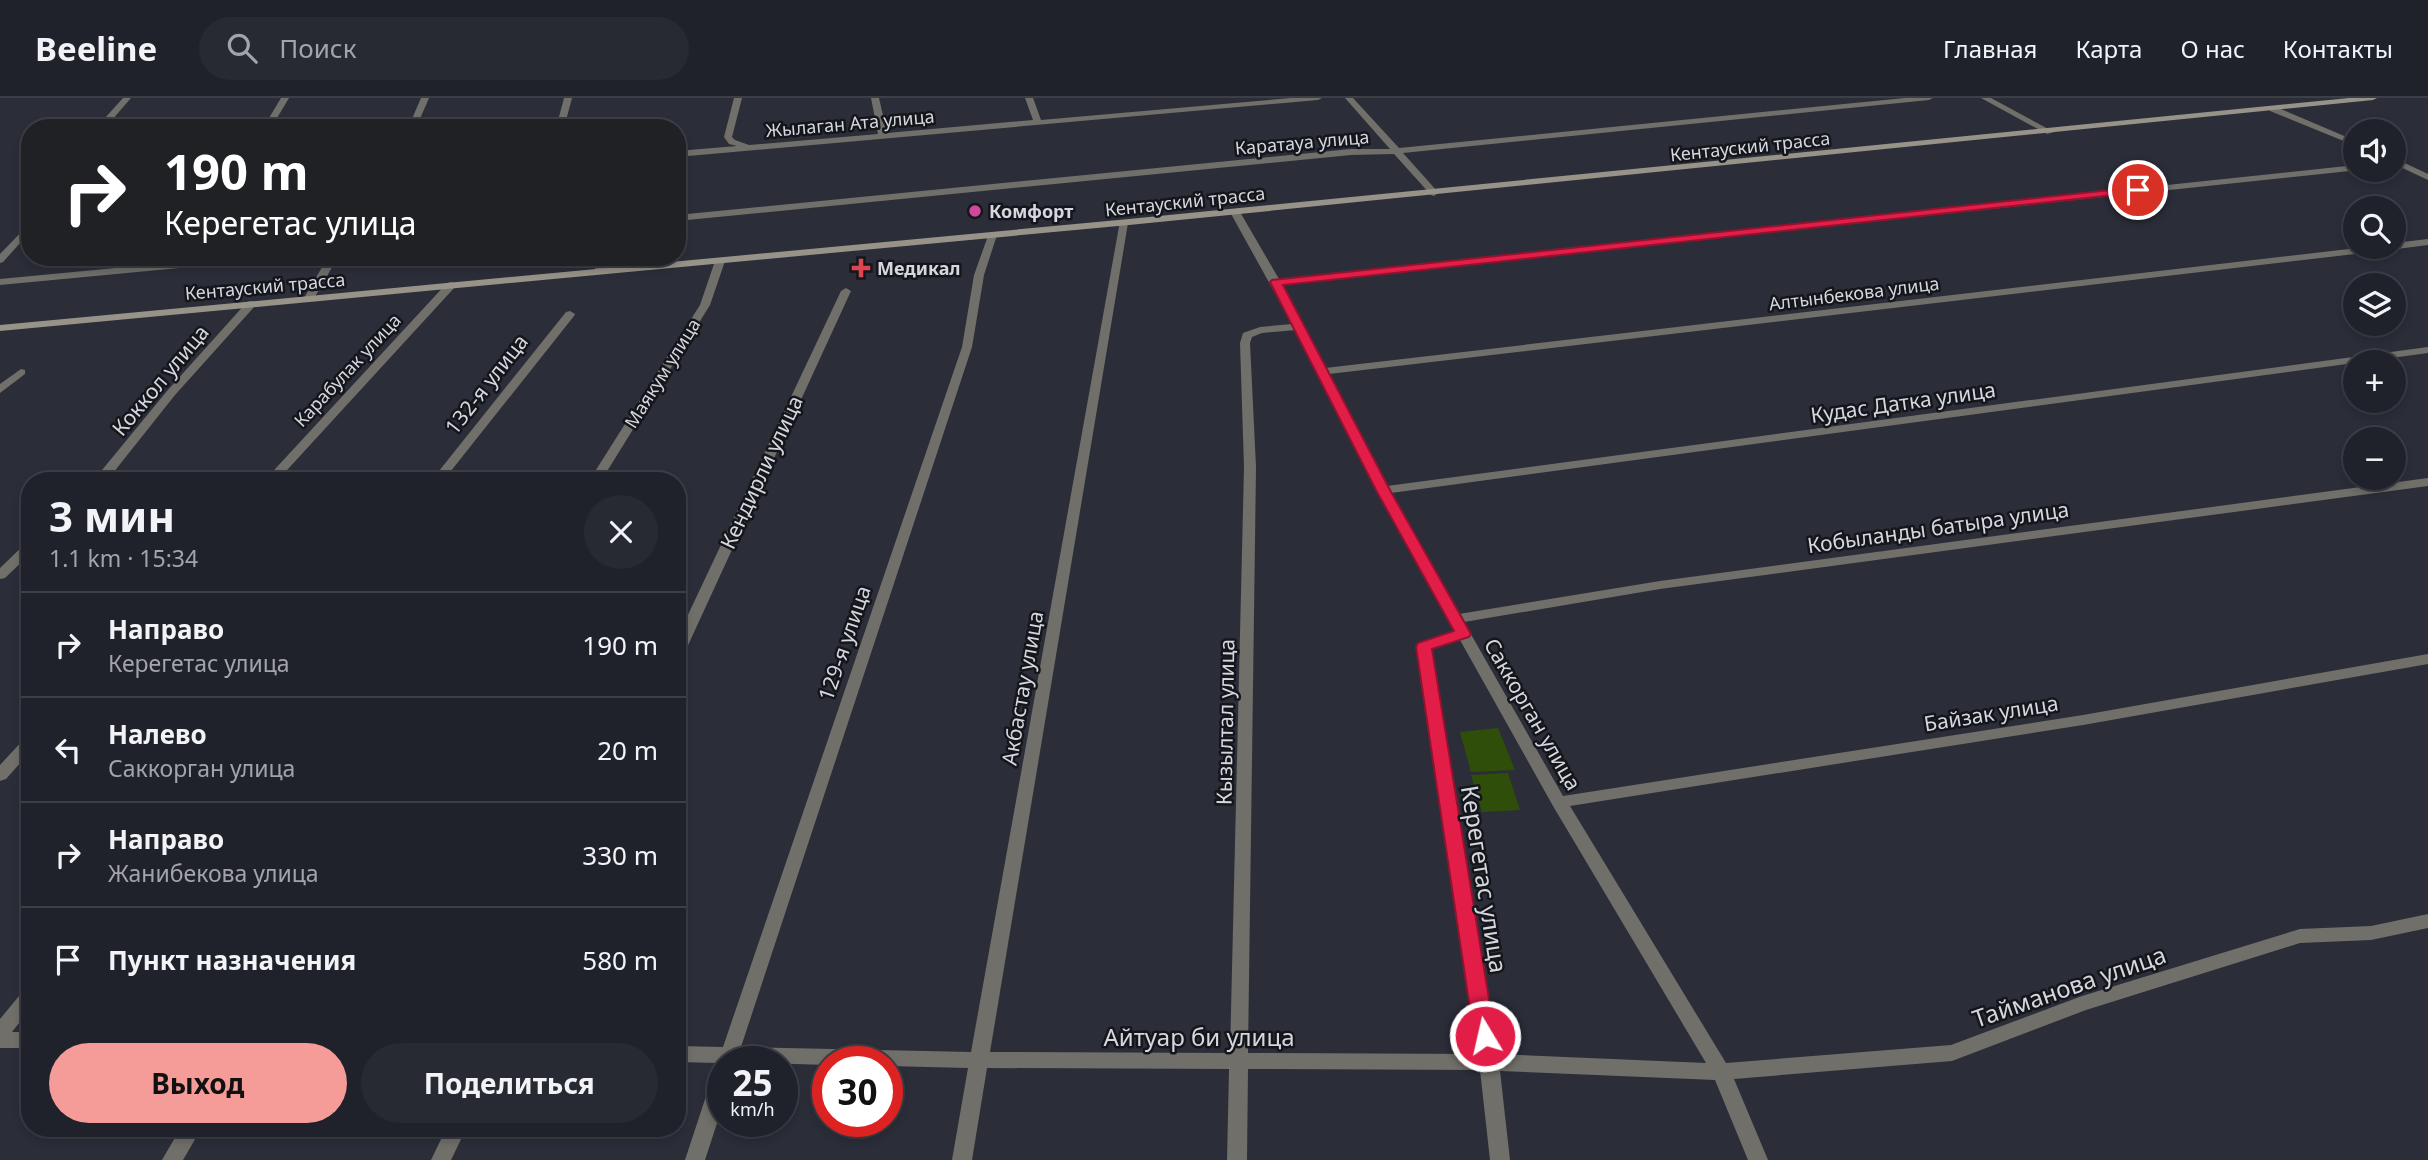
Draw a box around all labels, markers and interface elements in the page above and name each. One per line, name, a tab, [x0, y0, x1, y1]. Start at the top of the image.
search box	[199, 17, 689, 80]
text: Beeline	[35, 26, 157, 71]
icon: search	[223, 29, 261, 67]
text: Поиск	[279, 30, 356, 66]
text: Главная	[1943, 32, 2037, 65]
text: Карта	[2075, 32, 2142, 65]
text: О нас	[2180, 32, 2245, 65]
text: Контакты	[2283, 32, 2393, 65]
street label: Жылаган Ата улица	[765, 104, 935, 142]
map controls	[2343, 119, 2406, 490]
button: sound	[2343, 119, 2406, 182]
street label: Каратауа улица	[1234, 124, 1370, 160]
street label: Кентауский трасса	[1669, 126, 1831, 166]
text: 190 m	[164, 138, 309, 204]
icon: right	[49, 147, 140, 238]
pin	[2108, 160, 2168, 220]
icon: arrive	[2119, 171, 2157, 209]
street label: Кентауский трасса	[1104, 181, 1266, 221]
button: search	[2343, 196, 2406, 259]
place label: Комфорт	[989, 199, 1073, 223]
text: Керегетас улица	[164, 201, 417, 244]
marker: Комфорт	[967, 203, 983, 219]
place label: Медикал	[877, 256, 961, 280]
marker: Медикал	[851, 258, 871, 278]
street label: Кентауский трасса	[184, 267, 346, 305]
street label: Алтынбекова улица	[1767, 271, 1941, 315]
button: layers	[2343, 273, 2406, 336]
street label: Карабулак улица	[288, 308, 406, 432]
street label: Маякум улица	[619, 314, 705, 432]
street label: Коккол улица	[105, 319, 215, 441]
street label: 132-я улица	[438, 328, 534, 440]
button: +	[2343, 350, 2406, 413]
street label: Кудас Датка улица	[1809, 375, 1997, 429]
street label: Кендирли улица	[713, 391, 809, 553]
button: −	[2343, 427, 2406, 490]
text: 3 мин	[49, 487, 175, 544]
button: close	[584, 495, 658, 569]
street label: Кобыланды батыра улица	[1805, 495, 2071, 559]
text: 1.1 km · 15:34	[49, 542, 198, 574]
street label: 129-я улица	[811, 582, 877, 704]
street label: Акбастау улица	[995, 609, 1049, 767]
text: Направо	[108, 611, 224, 647]
icon: right	[49, 626, 87, 664]
text: 190 m	[582, 627, 658, 663]
street label: Саккорган улица	[1478, 633, 1588, 795]
street label: Кызылтал улица	[1210, 639, 1240, 805]
text: Керегетас улица	[108, 647, 290, 679]
street label: Байзак улица	[1922, 689, 2060, 737]
text: Налево	[108, 716, 207, 752]
icon: left	[49, 731, 87, 769]
text: 20 m	[597, 732, 658, 768]
text: Саккорган улица	[108, 752, 295, 784]
street label: Керегетас улица	[1454, 783, 1516, 975]
text: Направо	[108, 821, 224, 857]
icon: right	[49, 836, 87, 874]
text: 330 m	[582, 837, 658, 873]
text: Жанибекова улица	[108, 857, 319, 889]
street label: Тайманова улица	[1968, 937, 2170, 1035]
icon: arrive	[49, 941, 87, 979]
text: Пункт назначения	[108, 942, 356, 978]
text: 580 m	[582, 942, 658, 978]
position arrow	[1448, 999, 1522, 1073]
street label: Айтуар би улица	[1103, 1020, 1295, 1053]
button: Выход	[49, 1043, 347, 1123]
button: Поделиться	[361, 1043, 658, 1123]
speed limit sign: 30	[812, 1046, 903, 1137]
text: 25	[732, 1059, 773, 1106]
text: km/h	[730, 1097, 775, 1121]

